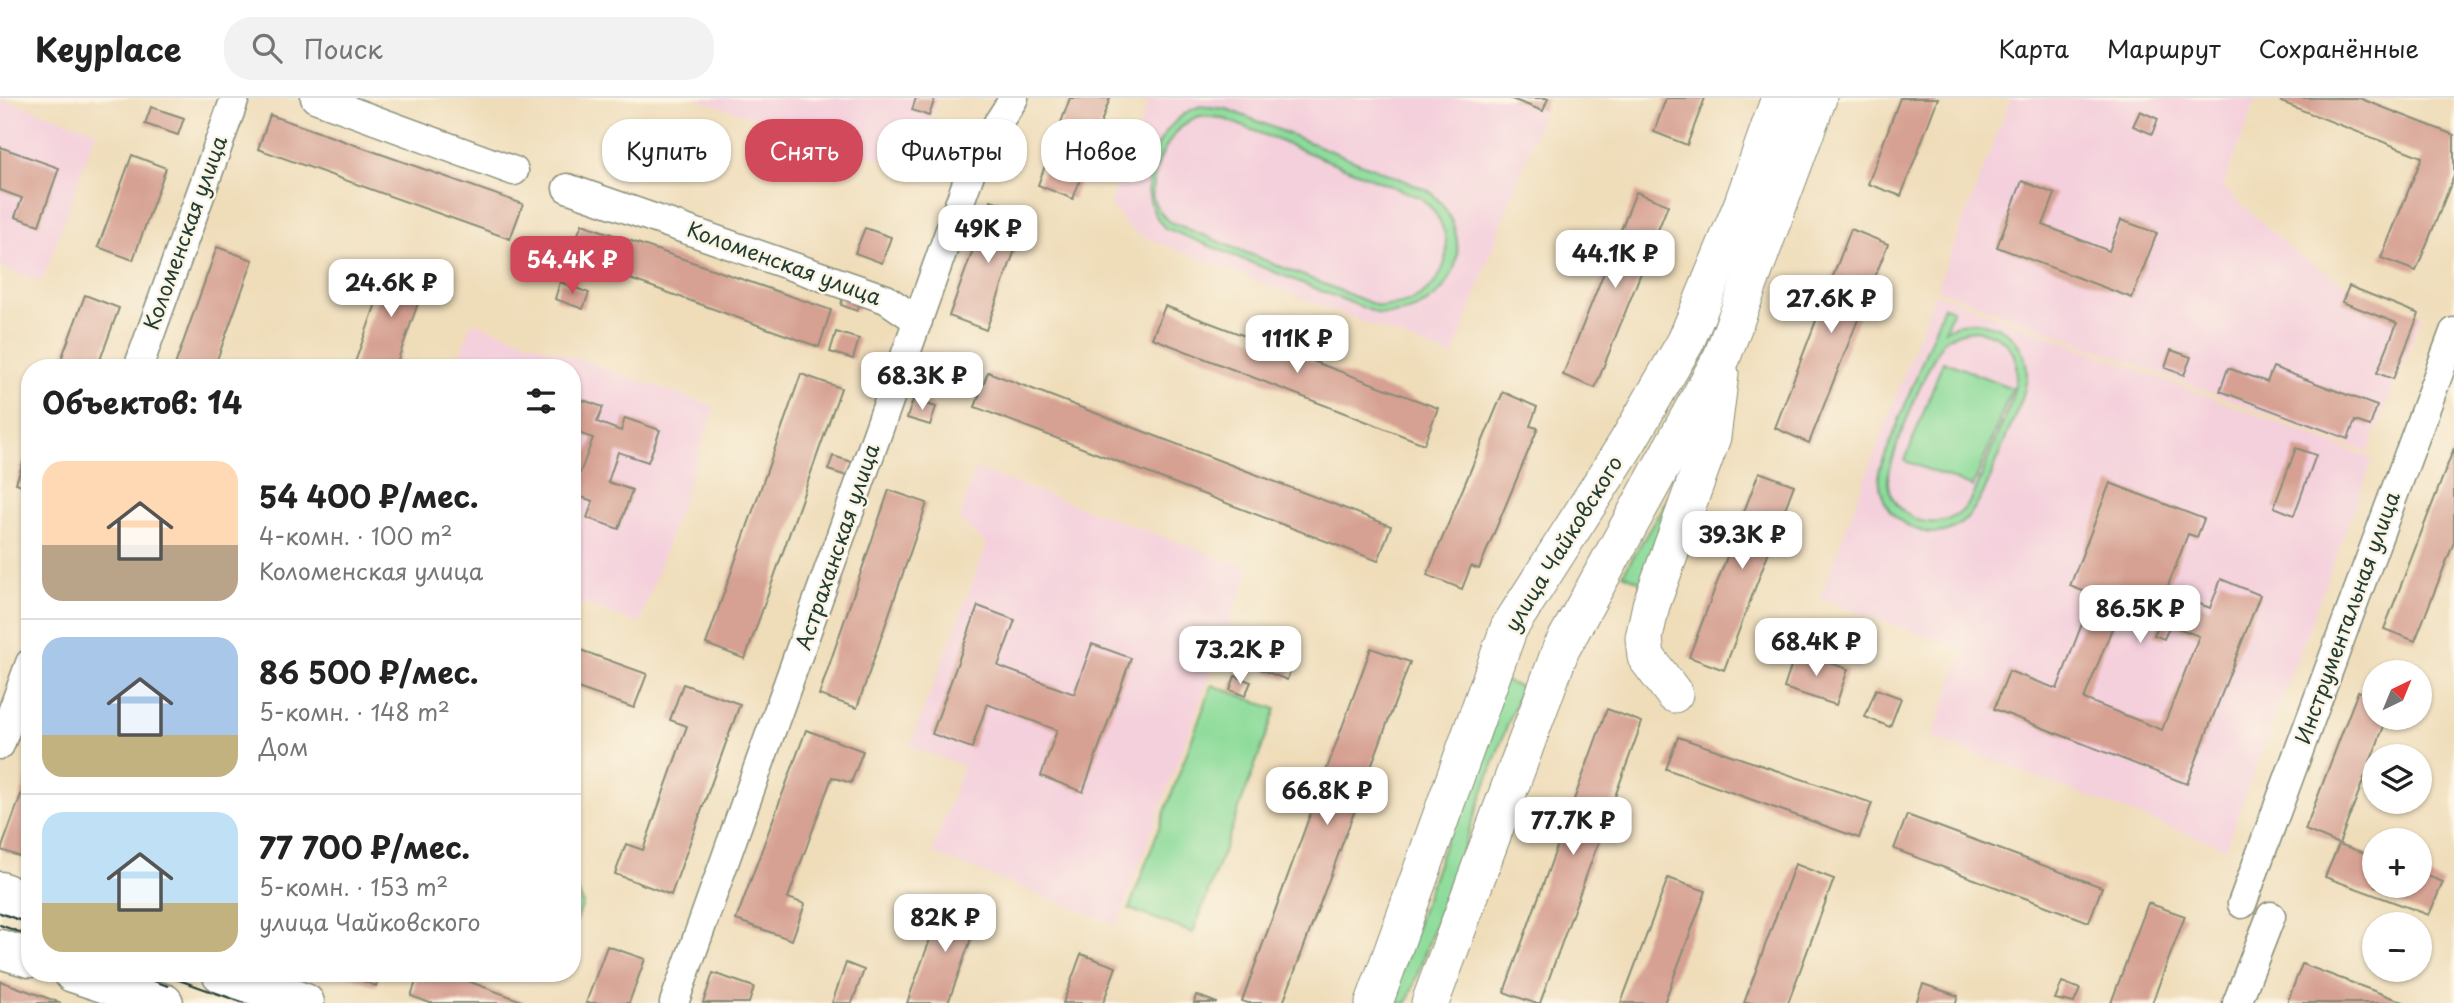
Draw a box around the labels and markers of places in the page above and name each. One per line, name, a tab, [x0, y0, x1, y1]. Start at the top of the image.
pin: 49K ₽	[939, 206, 1037, 265]
pin: 44.1K ₽	[1550, 230, 1680, 290]
pin: 54.4K ₽	[507, 236, 637, 296]
pin: 24.6K ₽	[326, 260, 456, 319]
pin: 27.6K ₽	[1766, 275, 1896, 335]
pin: 111K ₽	[1240, 316, 1354, 375]
pin: 68.3K ₽	[857, 352, 987, 412]
pin: 39.3K ₽	[1677, 512, 1807, 571]
pin: 86.5K ₽	[2075, 586, 2205, 645]
pin: 68.4K ₽	[1751, 618, 1881, 678]
pin: 73.2K ₽	[1175, 626, 1305, 686]
pin: 66.8K ₽	[1262, 768, 1392, 827]
pin: 77.7K ₽	[1508, 798, 1638, 857]
pin: 82K ₽	[896, 894, 994, 954]

